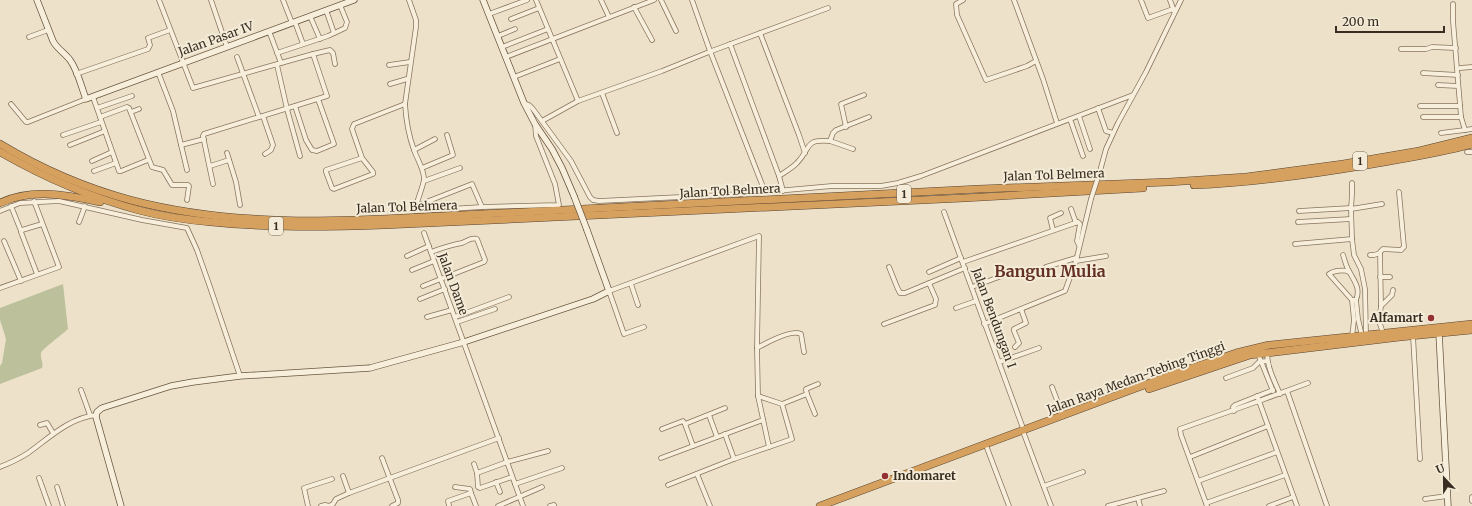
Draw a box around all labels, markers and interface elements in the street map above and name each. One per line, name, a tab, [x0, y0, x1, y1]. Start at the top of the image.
scale bar	[1336, 8, 1444, 34]
text: 200 m	[1342, 14, 1379, 29]
street label: Jalan Pasar IV	[175, 18, 256, 59]
road number: 1	[1353, 152, 1367, 170]
street label: Jalan Tol Belmera	[1002, 165, 1105, 184]
street label: Jalan Tol Belmera	[678, 180, 781, 201]
road number: 1	[897, 185, 911, 203]
street label: Jalan Tol Belmera	[355, 197, 458, 216]
road number: 1	[269, 217, 283, 235]
street label: Jalan Dame	[435, 250, 472, 317]
district label: Bangun Mulia	[994, 261, 1106, 281]
street label: Jalan Bendungan I	[969, 265, 1020, 370]
place label: Alfamart	[1369, 310, 1423, 325]
marker: Alfamart	[1426, 313, 1436, 323]
street label: Jalan Raya Medan-Tebing Tinggi	[1044, 338, 1227, 417]
north arrow	[1424, 458, 1464, 498]
text: U	[1434, 460, 1447, 477]
place label: Indomaret	[893, 468, 956, 483]
marker: Indomaret	[880, 471, 890, 481]

